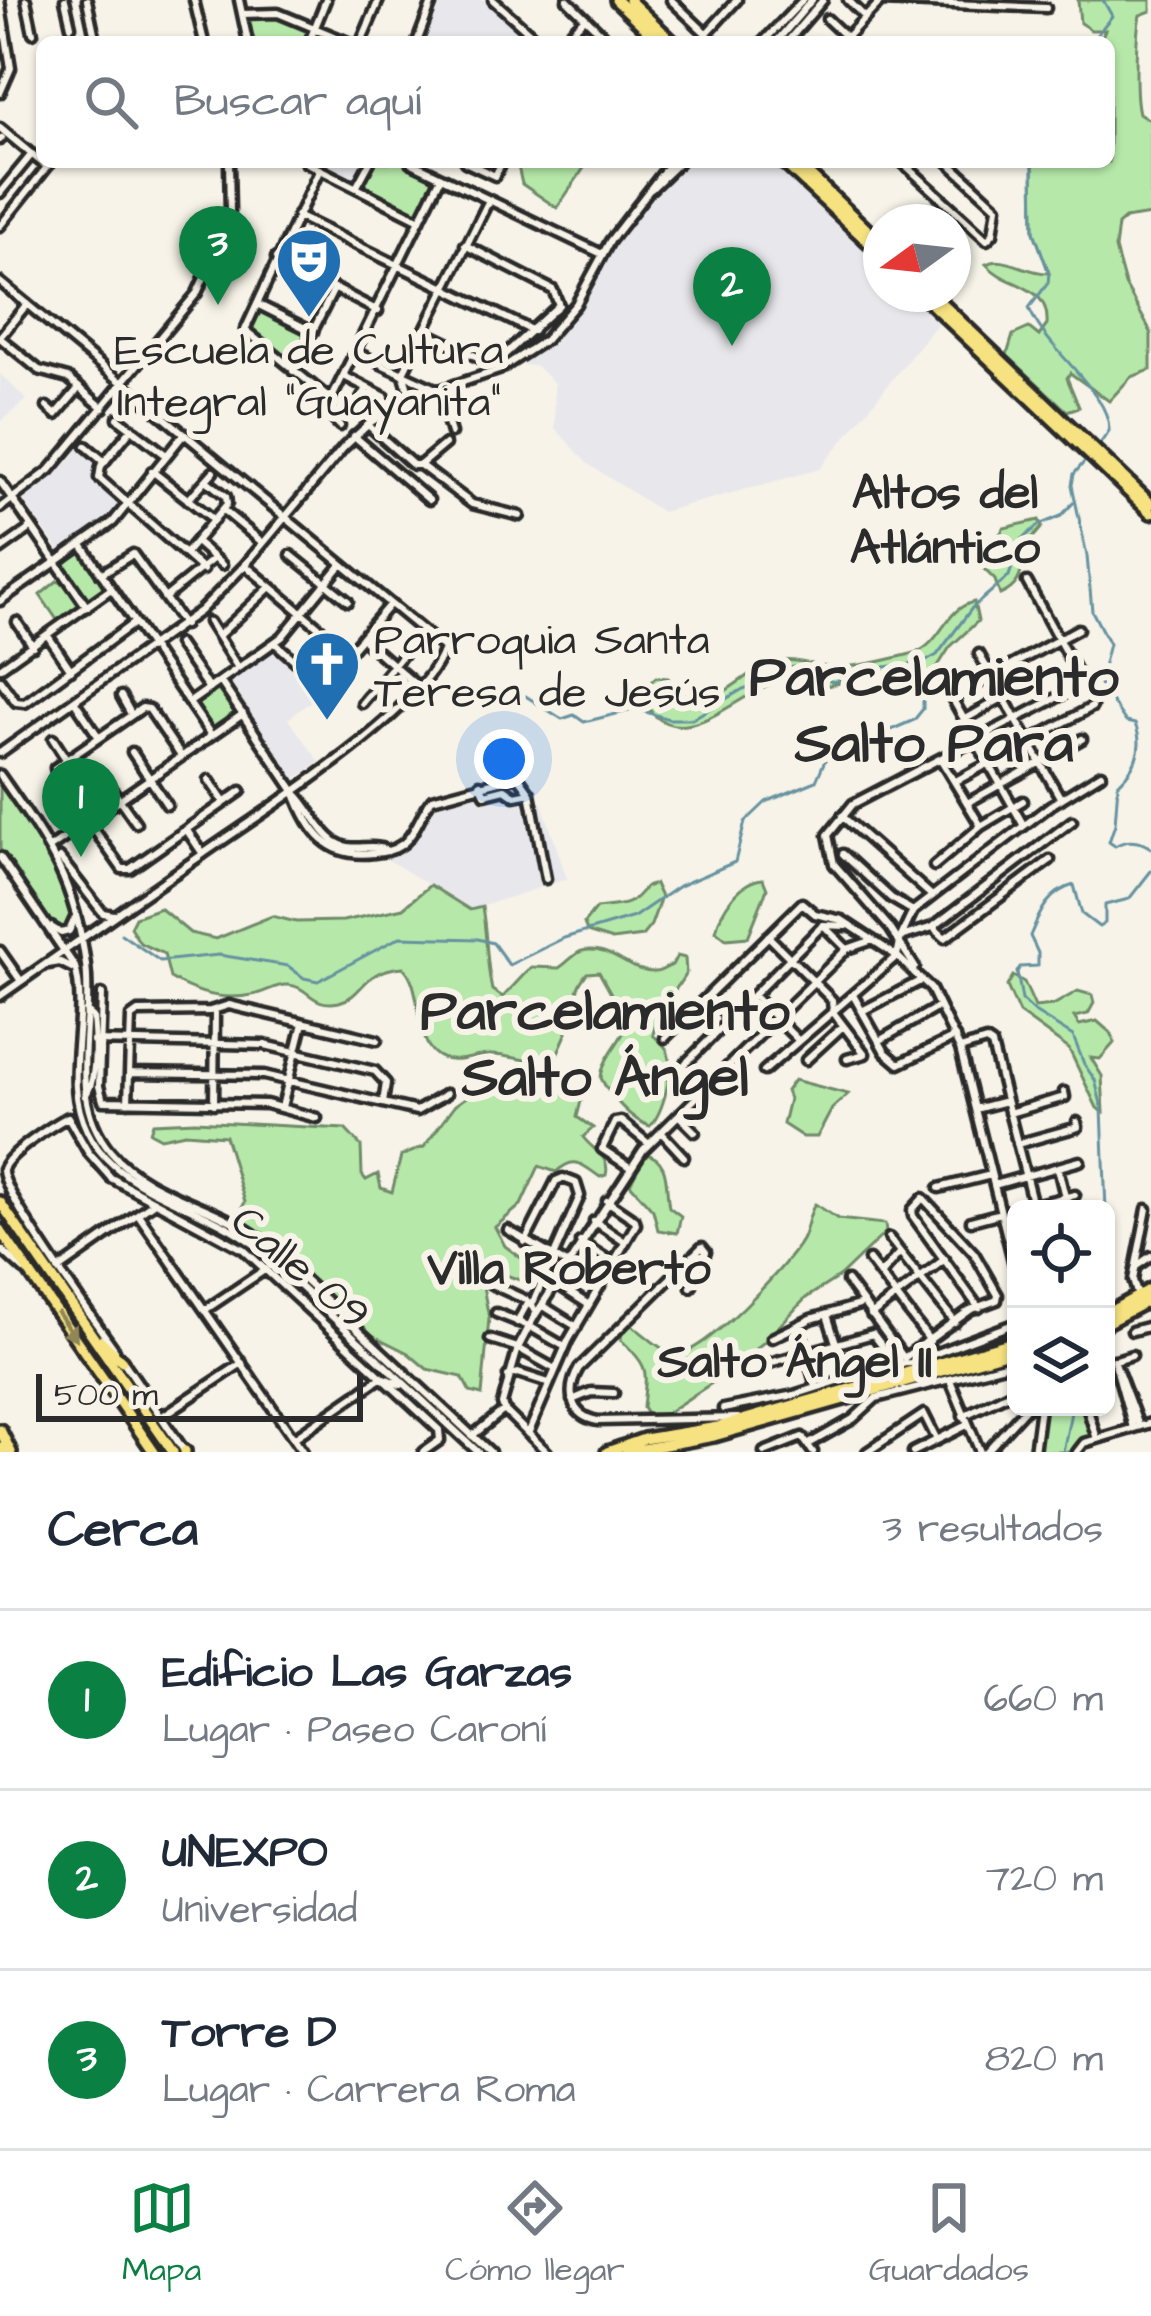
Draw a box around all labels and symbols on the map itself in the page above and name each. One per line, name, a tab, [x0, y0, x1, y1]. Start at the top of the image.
north arrow	[863, 204, 971, 312]
pin: 3	[179, 206, 257, 305]
theatre icon: Escuela de Cultura Integral "Guayanita"	[274, 226, 344, 320]
pin: 2	[693, 247, 771, 346]
place label: Escuela de Cultura Integral "Guayanita"	[115, 320, 504, 435]
district label: Altos del Atlántico	[850, 461, 1040, 582]
place label: Parroquia Santa Teresa de Jesús	[374, 610, 721, 724]
church icon: Parroquia Santa Teresa de Jesús	[292, 629, 362, 723]
district label: Parcelamiento Salto Para	[749, 639, 1119, 784]
your location	[474, 729, 534, 789]
pin: 1	[42, 758, 120, 857]
district label: Parcelamiento Salto Ángel	[420, 973, 790, 1120]
street label: Calle 09	[217, 1191, 383, 1345]
district label: Villa Roberto	[426, 1237, 711, 1303]
one-way arrow	[55, 1310, 78, 1343]
district label: Salto Ángel II	[656, 1330, 933, 1398]
scale bar	[36, 1368, 363, 1421]

